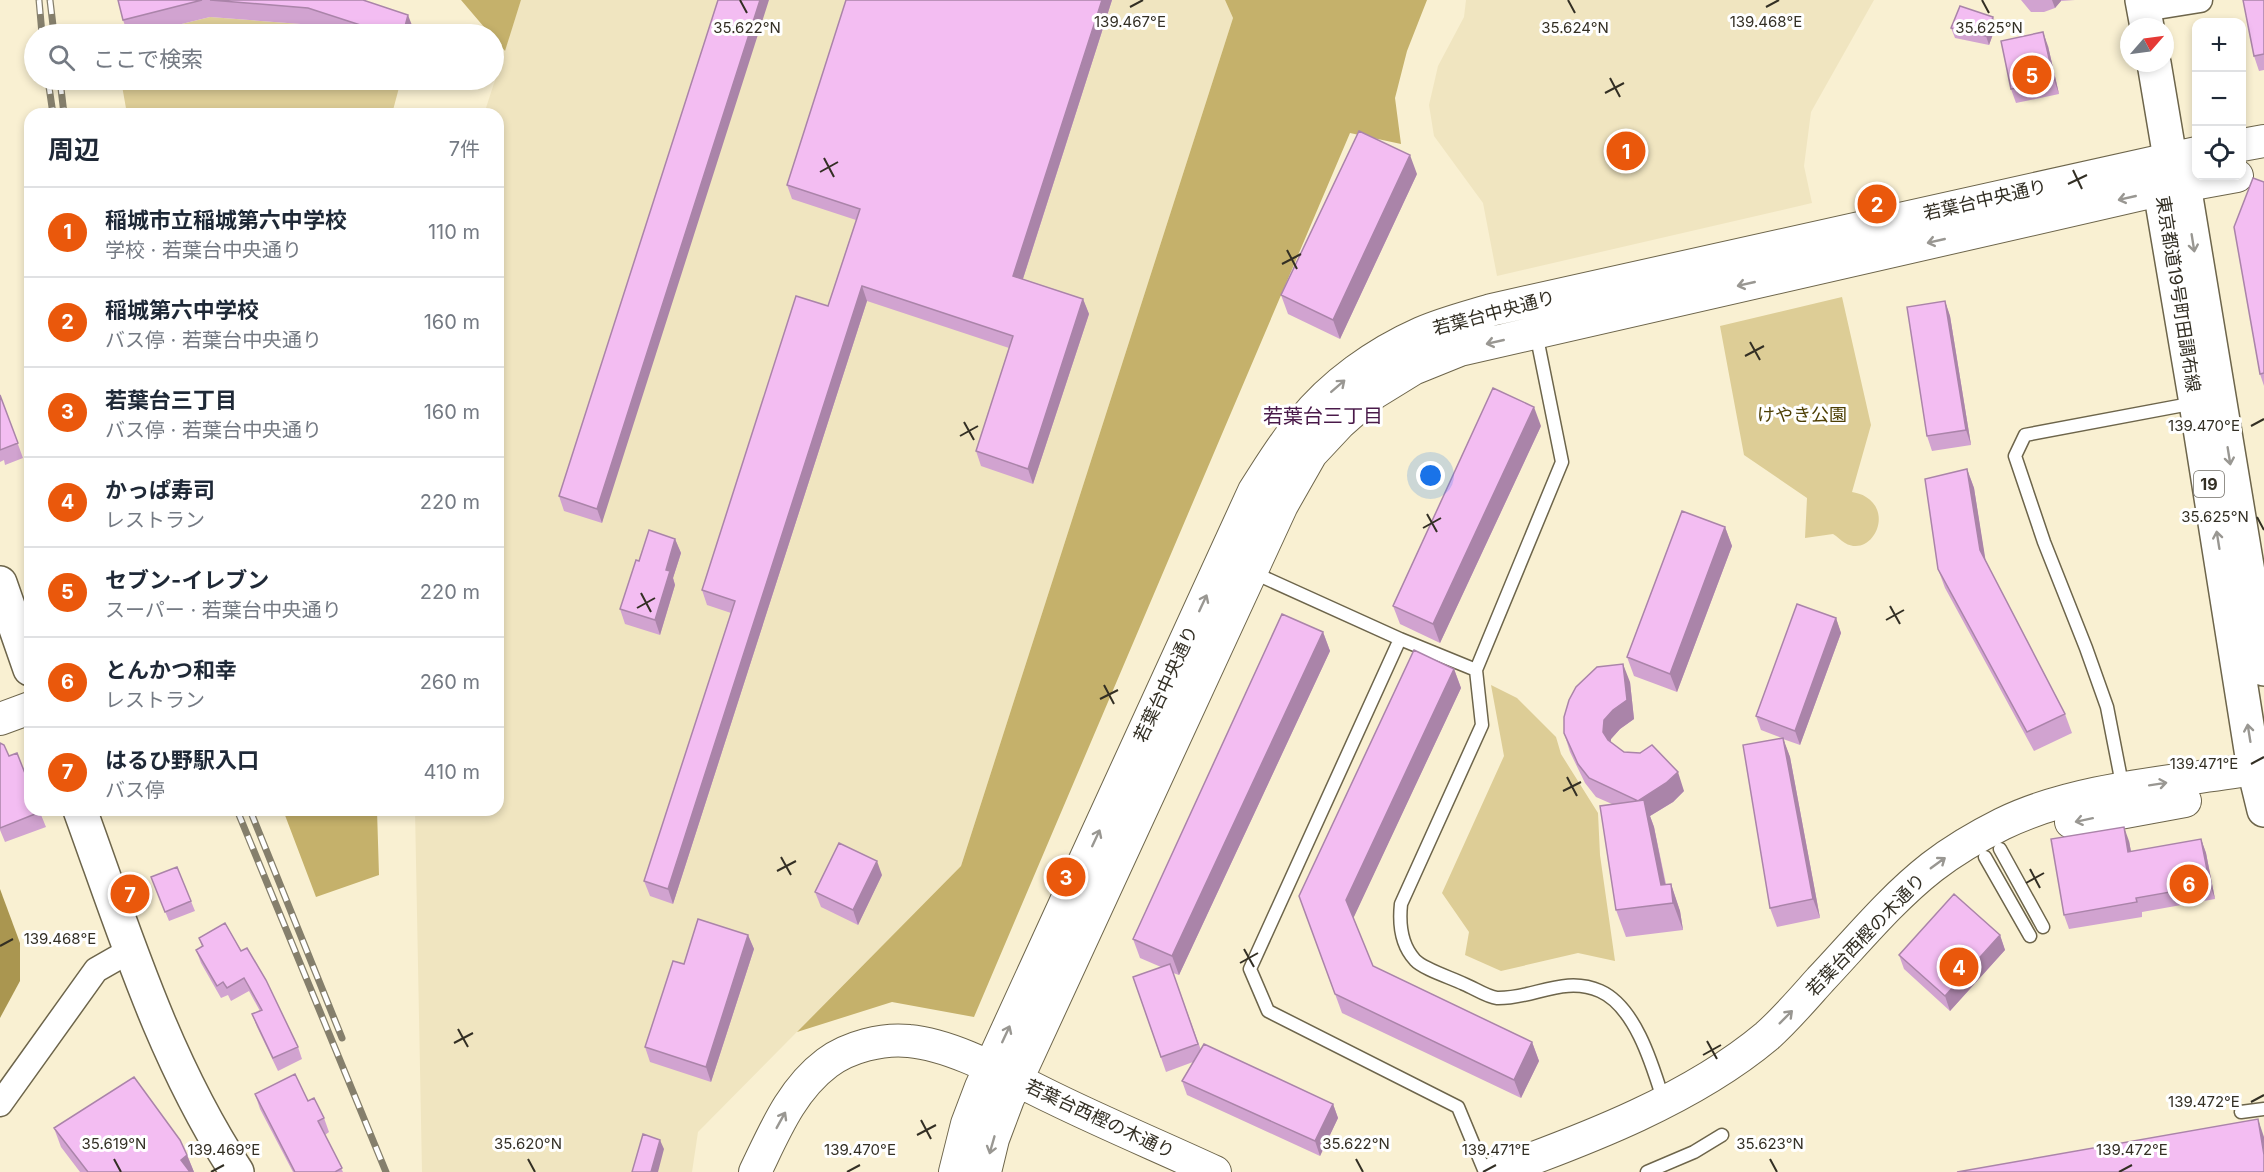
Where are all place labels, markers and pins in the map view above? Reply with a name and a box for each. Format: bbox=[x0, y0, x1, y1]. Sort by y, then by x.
pin: 5 bbox=[2012, 52, 2052, 98]
pin: 1 bbox=[1606, 128, 1646, 174]
pin: 2 bbox=[1858, 182, 1896, 226]
pin: 3 bbox=[1046, 854, 1086, 900]
pin: 6 bbox=[2170, 862, 2208, 906]
pin: 7 bbox=[110, 872, 150, 916]
pin: 4 bbox=[1940, 944, 1978, 990]

